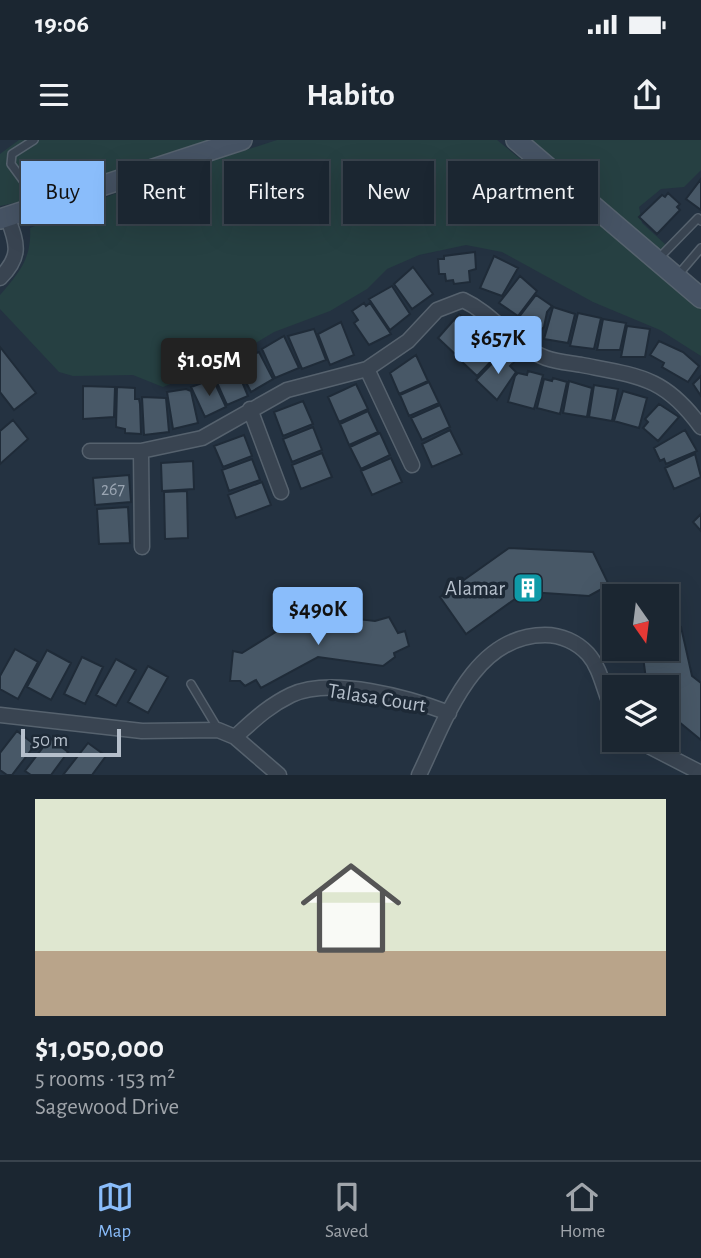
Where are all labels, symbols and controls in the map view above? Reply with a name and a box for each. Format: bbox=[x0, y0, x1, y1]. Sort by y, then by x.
text: 19:06 bbox=[35, 11, 89, 37]
icon: menu bbox=[35, 76, 73, 114]
icon: share bbox=[628, 76, 666, 114]
text: Habito bbox=[306, 79, 395, 111]
chip: Buy bbox=[21, 161, 104, 224]
chip: Rent bbox=[118, 161, 210, 224]
chip: Filters bbox=[224, 161, 329, 224]
chip: New bbox=[343, 161, 434, 224]
chip: Apartment bbox=[448, 161, 598, 224]
pin: $657K bbox=[449, 316, 547, 376]
text: $657K bbox=[471, 327, 525, 350]
pin: $1.05M bbox=[152, 338, 266, 398]
text: $1.05M bbox=[177, 349, 241, 372]
house number: 267 bbox=[101, 481, 125, 499]
building icon: Alamar bbox=[511, 571, 545, 605]
place label: Alamar bbox=[445, 578, 505, 599]
north arrow bbox=[602, 584, 679, 662]
map controls bbox=[602, 584, 679, 752]
pin: $490K bbox=[269, 588, 367, 647]
text: $490K bbox=[289, 598, 347, 621]
button: layers bbox=[602, 675, 679, 752]
street label: Talasa Court bbox=[326, 680, 428, 716]
scale bar bbox=[21, 726, 121, 758]
text: 50 m bbox=[32, 731, 68, 750]
icon: home bbox=[288, 845, 414, 971]
text: $1,050,000 bbox=[35, 1033, 164, 1063]
text: 5 rooms · 153 m² bbox=[35, 1068, 175, 1091]
text: Sagewood Drive bbox=[35, 1096, 179, 1119]
tab: Map bbox=[96, 1178, 134, 1243]
tab: Saved bbox=[325, 1178, 368, 1243]
tab: Home bbox=[560, 1178, 605, 1243]

